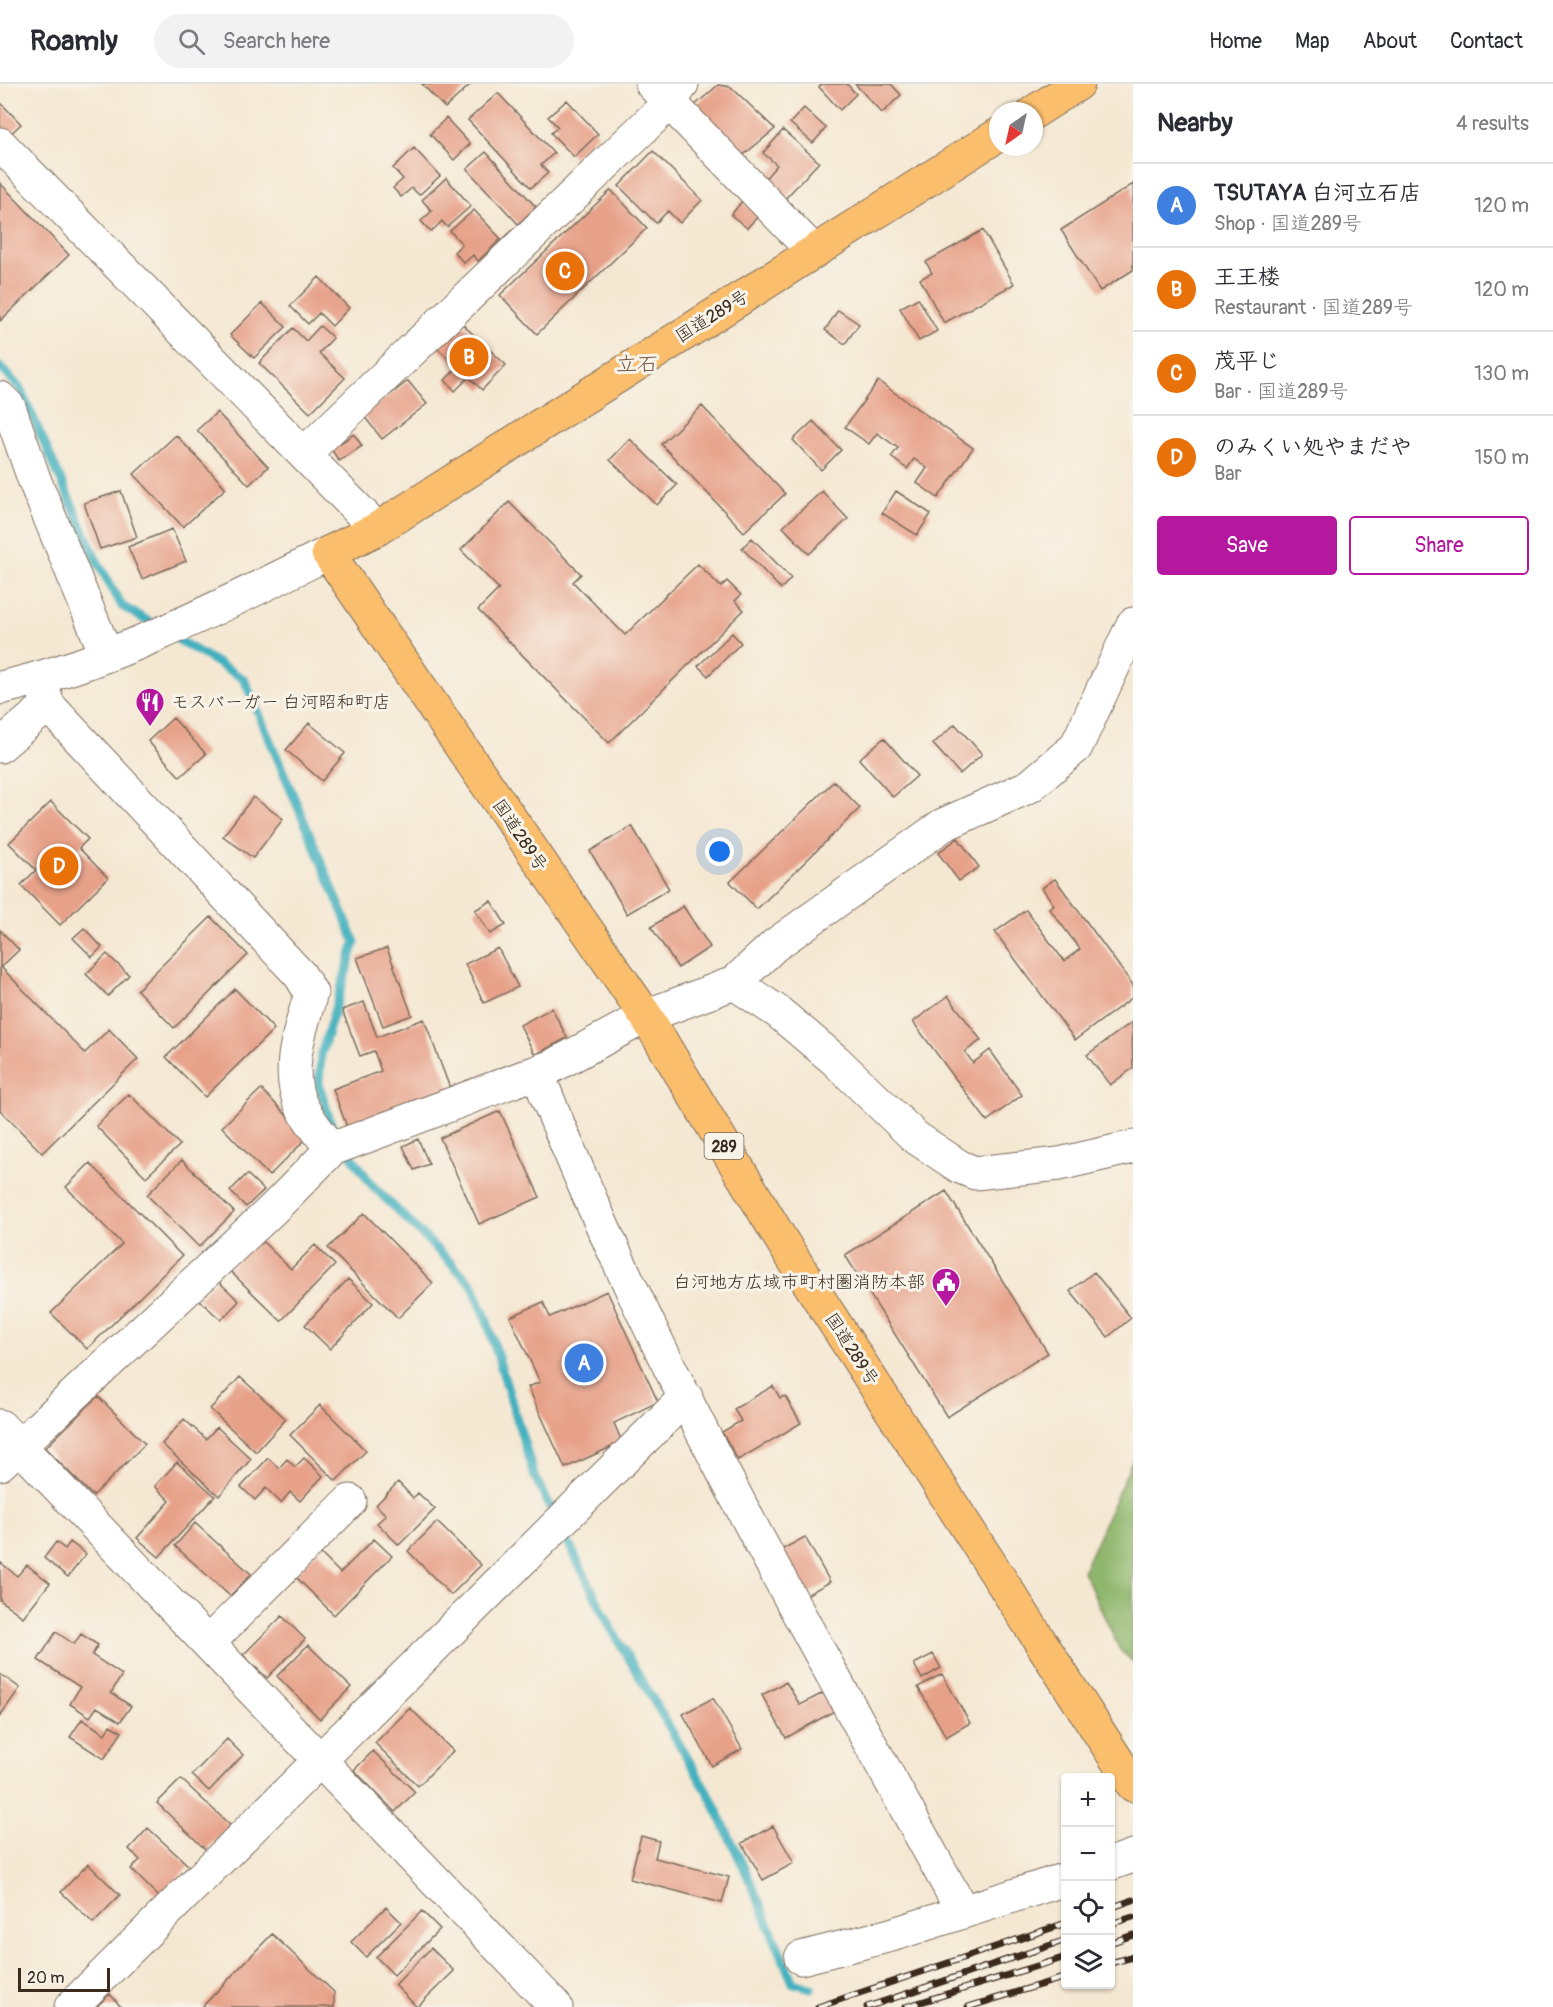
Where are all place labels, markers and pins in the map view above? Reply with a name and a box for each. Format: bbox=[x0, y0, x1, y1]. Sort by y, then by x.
pin: C bbox=[546, 248, 584, 294]
pin: B bbox=[450, 334, 488, 380]
restaurant icon: モスバーガー 白河昭和町店 bbox=[134, 686, 166, 728]
place label: モスバーガー 白河昭和町店 bbox=[171, 691, 391, 714]
pin: D bbox=[40, 844, 78, 888]
public building icon: 白河地方広域市町村圏消防本部 bbox=[930, 1266, 962, 1308]
place label: 白河地方広域市町村圏消防本部 bbox=[673, 1271, 925, 1294]
pin: A bbox=[564, 1340, 604, 1386]

